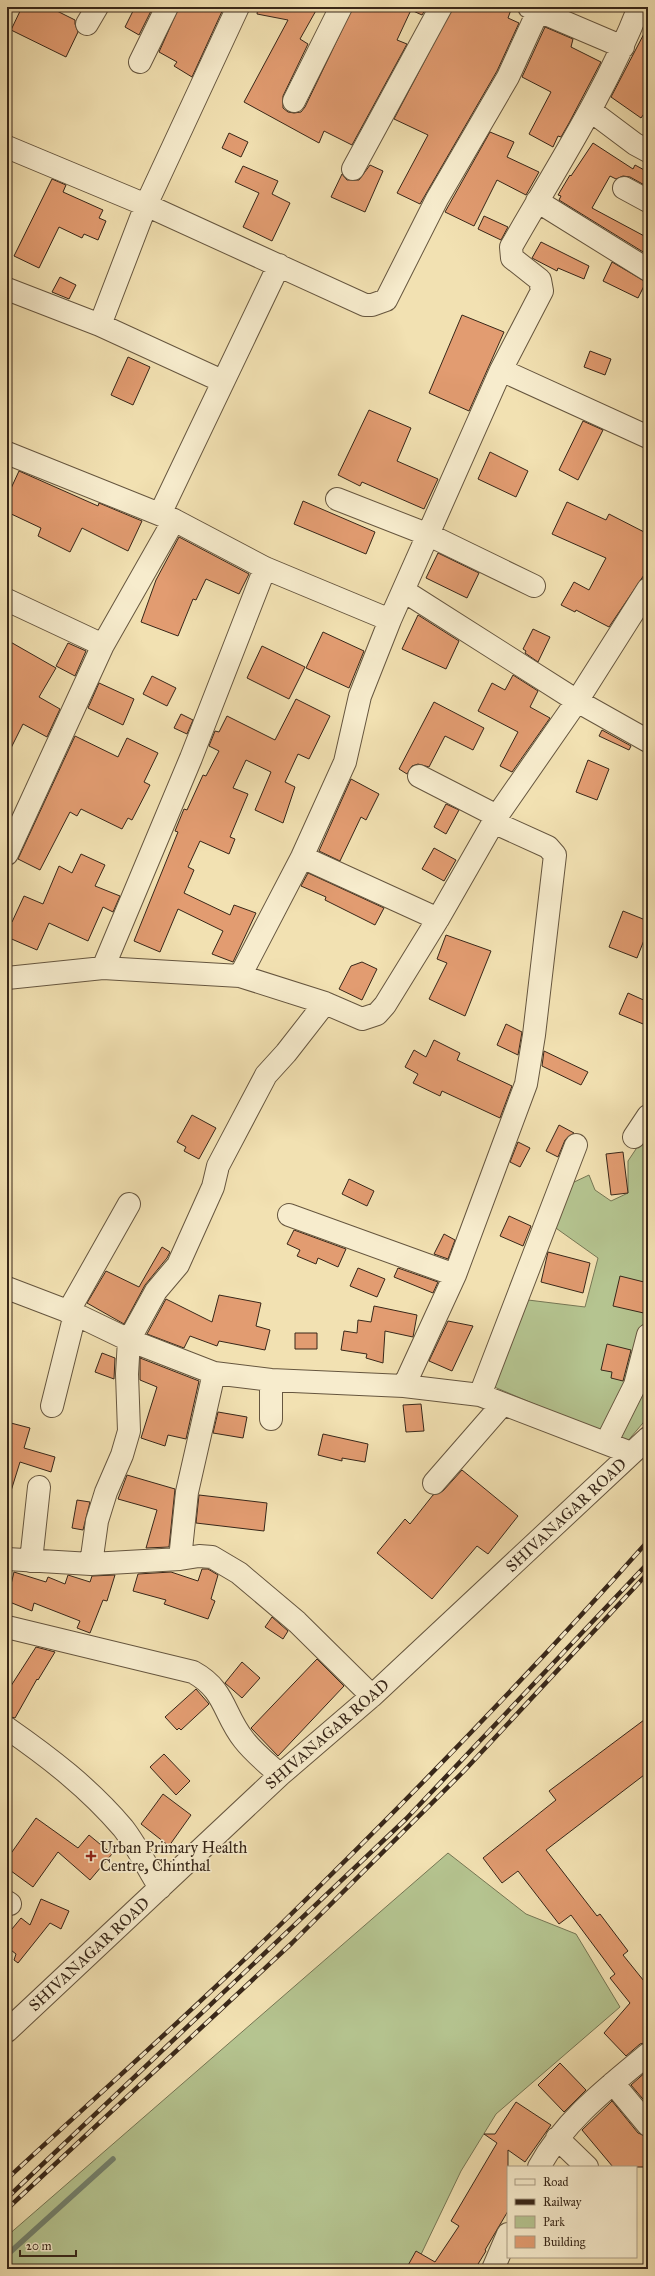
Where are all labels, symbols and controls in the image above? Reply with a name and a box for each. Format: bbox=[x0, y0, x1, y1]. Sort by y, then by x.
street label: SHIVANAGAR ROAD bbox=[502, 1454, 630, 1576]
street label: SHIVANAGAR ROAD bbox=[261, 1675, 393, 1793]
place label: Urban Primary Health Centre, Chinthal bbox=[100, 1838, 248, 1875]
marker: Urban Primary Health Centre, Chinthal bbox=[85, 1850, 97, 1862]
street label: SHIVANAGAR ROAD bbox=[25, 1893, 153, 2015]
legend bbox=[507, 2166, 637, 2258]
text: Road bbox=[543, 2175, 569, 2189]
text: Railway bbox=[543, 2195, 582, 2209]
text: Park bbox=[543, 2215, 565, 2229]
scale bar bbox=[20, 2232, 76, 2258]
text: Building bbox=[543, 2235, 586, 2250]
text: 20 m bbox=[26, 2239, 52, 2253]

